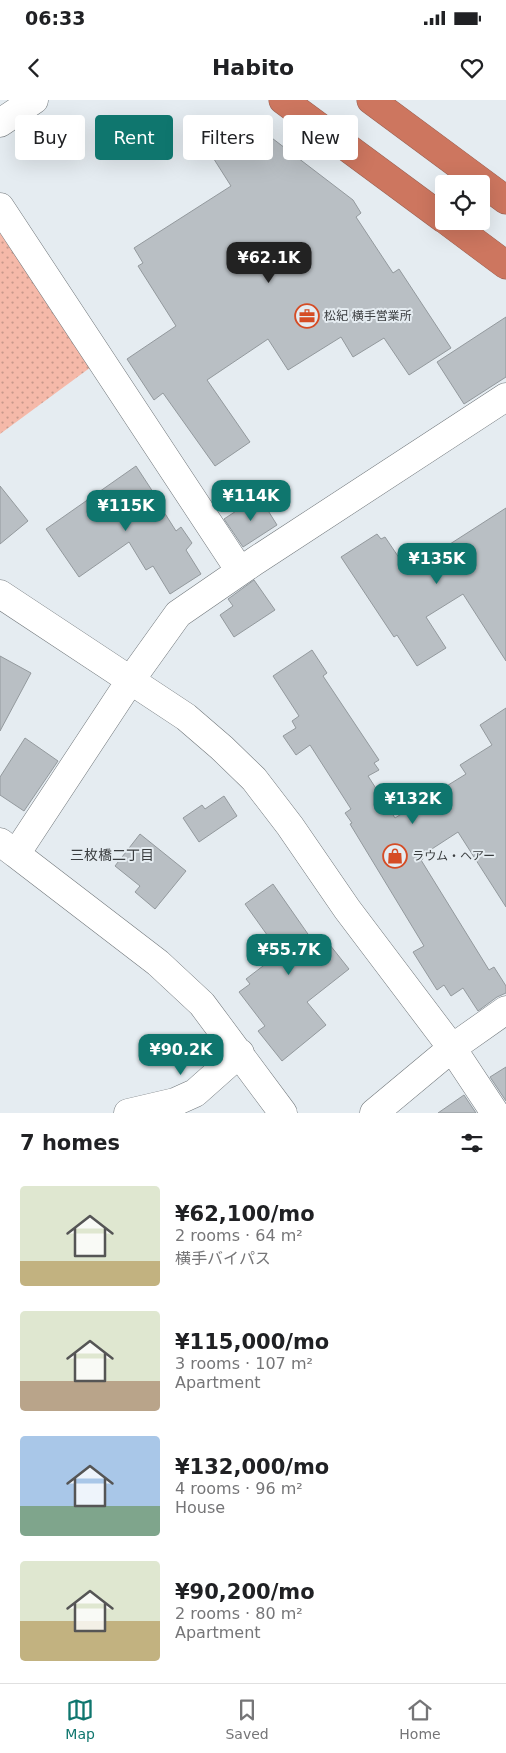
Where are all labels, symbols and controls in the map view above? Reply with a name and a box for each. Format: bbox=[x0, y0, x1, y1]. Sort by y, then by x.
text: 06:33 bbox=[25, 7, 85, 29]
icon: back bbox=[20, 54, 48, 82]
icon: heart bbox=[458, 54, 486, 82]
text: Habito bbox=[212, 55, 294, 80]
chip: Buy bbox=[15, 115, 85, 160]
chip: Rent bbox=[95, 115, 173, 160]
chip: Filters bbox=[183, 115, 273, 160]
chip: New bbox=[283, 115, 358, 160]
map controls bbox=[435, 175, 490, 230]
button: locate bbox=[435, 175, 490, 230]
pin: ¥62.1K bbox=[228, 242, 310, 284]
text: ¥62.1K bbox=[237, 248, 301, 267]
office icon: 松紀 横手営業所 bbox=[294, 303, 320, 329]
place label: 松紀 横手営業所 bbox=[324, 309, 412, 323]
pin: ¥114K bbox=[216, 480, 286, 522]
text: ¥114K bbox=[223, 486, 279, 505]
pin: ¥115K bbox=[91, 490, 161, 532]
text: ¥115K bbox=[98, 496, 154, 515]
pin: ¥135K bbox=[402, 542, 472, 585]
text: ¥135K bbox=[409, 549, 465, 568]
pin: ¥132K bbox=[378, 782, 448, 825]
text: ¥132K bbox=[385, 789, 441, 808]
shop icon: ラウム・ヘアー bbox=[382, 843, 408, 869]
district label: 三枚橋二丁目 bbox=[70, 847, 154, 863]
place label: ラウム・ヘアー bbox=[412, 849, 495, 863]
pin: ¥55.7K bbox=[248, 934, 330, 976]
text: ¥55.7K bbox=[257, 940, 321, 959]
pin: ¥90.2K bbox=[140, 1034, 222, 1076]
text: ¥90.2K bbox=[149, 1040, 213, 1059]
icon: filters bbox=[458, 1129, 486, 1157]
text: 7 homes bbox=[20, 1131, 120, 1155]
text: ¥62,100/mo bbox=[175, 1202, 315, 1226]
icon: home bbox=[60, 1206, 120, 1266]
text: 2 rooms · 64 m² bbox=[175, 1226, 303, 1245]
text: 横手バイパス bbox=[175, 1249, 271, 1268]
text: ¥115,000/mo bbox=[175, 1330, 329, 1354]
icon: home bbox=[60, 1331, 120, 1391]
text: 3 rooms · 107 m² bbox=[175, 1354, 313, 1373]
text: Apartment bbox=[175, 1373, 261, 1392]
text: ¥132,000/mo bbox=[175, 1455, 329, 1479]
icon: home bbox=[60, 1456, 120, 1516]
text: 4 rooms · 96 m² bbox=[175, 1479, 303, 1498]
text: House bbox=[175, 1498, 225, 1517]
text: ¥90,200/mo bbox=[175, 1580, 315, 1604]
icon: home bbox=[60, 1581, 120, 1641]
text: 2 rooms · 80 m² bbox=[175, 1604, 303, 1623]
text: Apartment bbox=[175, 1623, 261, 1642]
tab: Map bbox=[65, 1696, 95, 1742]
tab: Saved bbox=[225, 1696, 269, 1742]
tab: Home bbox=[399, 1696, 441, 1742]

